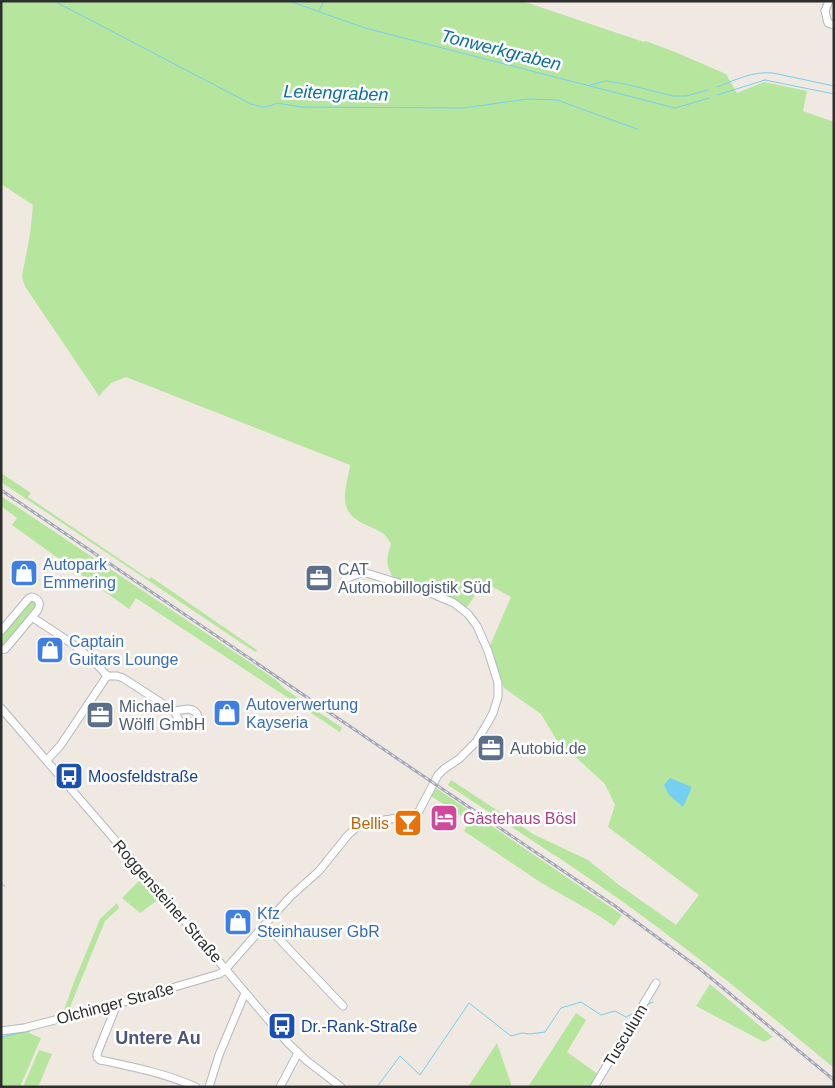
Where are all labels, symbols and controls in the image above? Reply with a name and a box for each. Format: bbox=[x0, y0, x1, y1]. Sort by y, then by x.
water label: Tonwerkgraben bbox=[439, 25, 563, 75]
water label: Leitengraben bbox=[283, 81, 389, 105]
place label: Autopark Emmering bbox=[43, 556, 116, 591]
shop icon: Autopark Emmering bbox=[9, 558, 39, 588]
place label: CAT Automobillogistik Süd bbox=[338, 561, 491, 596]
office icon: CAT Automobillogistik Süd bbox=[304, 563, 334, 593]
place label: Captain Guitars Lounge bbox=[69, 633, 179, 668]
shop icon: Captain Guitars Lounge bbox=[35, 635, 65, 665]
place label: Autoverwertung Kayseria bbox=[246, 696, 358, 731]
place label: Michael Wölfl GmbH bbox=[119, 698, 205, 733]
shop icon: Autoverwertung Kayseria bbox=[212, 698, 242, 728]
office icon: Michael Wölfl GmbH bbox=[85, 700, 115, 730]
office icon: Autobid.de bbox=[476, 733, 506, 763]
place label: Autobid.de bbox=[510, 740, 587, 757]
bus stop icon: Moosfeldstraße bbox=[54, 761, 84, 791]
place label: Moosfeldstraße bbox=[88, 768, 198, 785]
hotel icon: Gästehaus Bösl bbox=[429, 803, 459, 833]
bar icon: Bellis bbox=[393, 808, 423, 838]
place label: Gästehaus Bösl bbox=[463, 810, 576, 827]
place label: Bellis bbox=[351, 815, 389, 832]
street label: Roggensteiner Straße bbox=[110, 837, 225, 966]
place label: Kfz Steinhauser GbR bbox=[257, 905, 380, 940]
shop icon: Kfz Steinhauser GbR bbox=[223, 907, 253, 937]
street label: Olchinger Straße bbox=[55, 980, 176, 1027]
street label: Tusculum bbox=[600, 1001, 650, 1069]
bus stop icon: Dr.-Rank-Straße bbox=[267, 1011, 297, 1041]
place label: Dr.-Rank-Straße bbox=[301, 1018, 418, 1035]
district label: Untere Au bbox=[115, 1028, 201, 1048]

